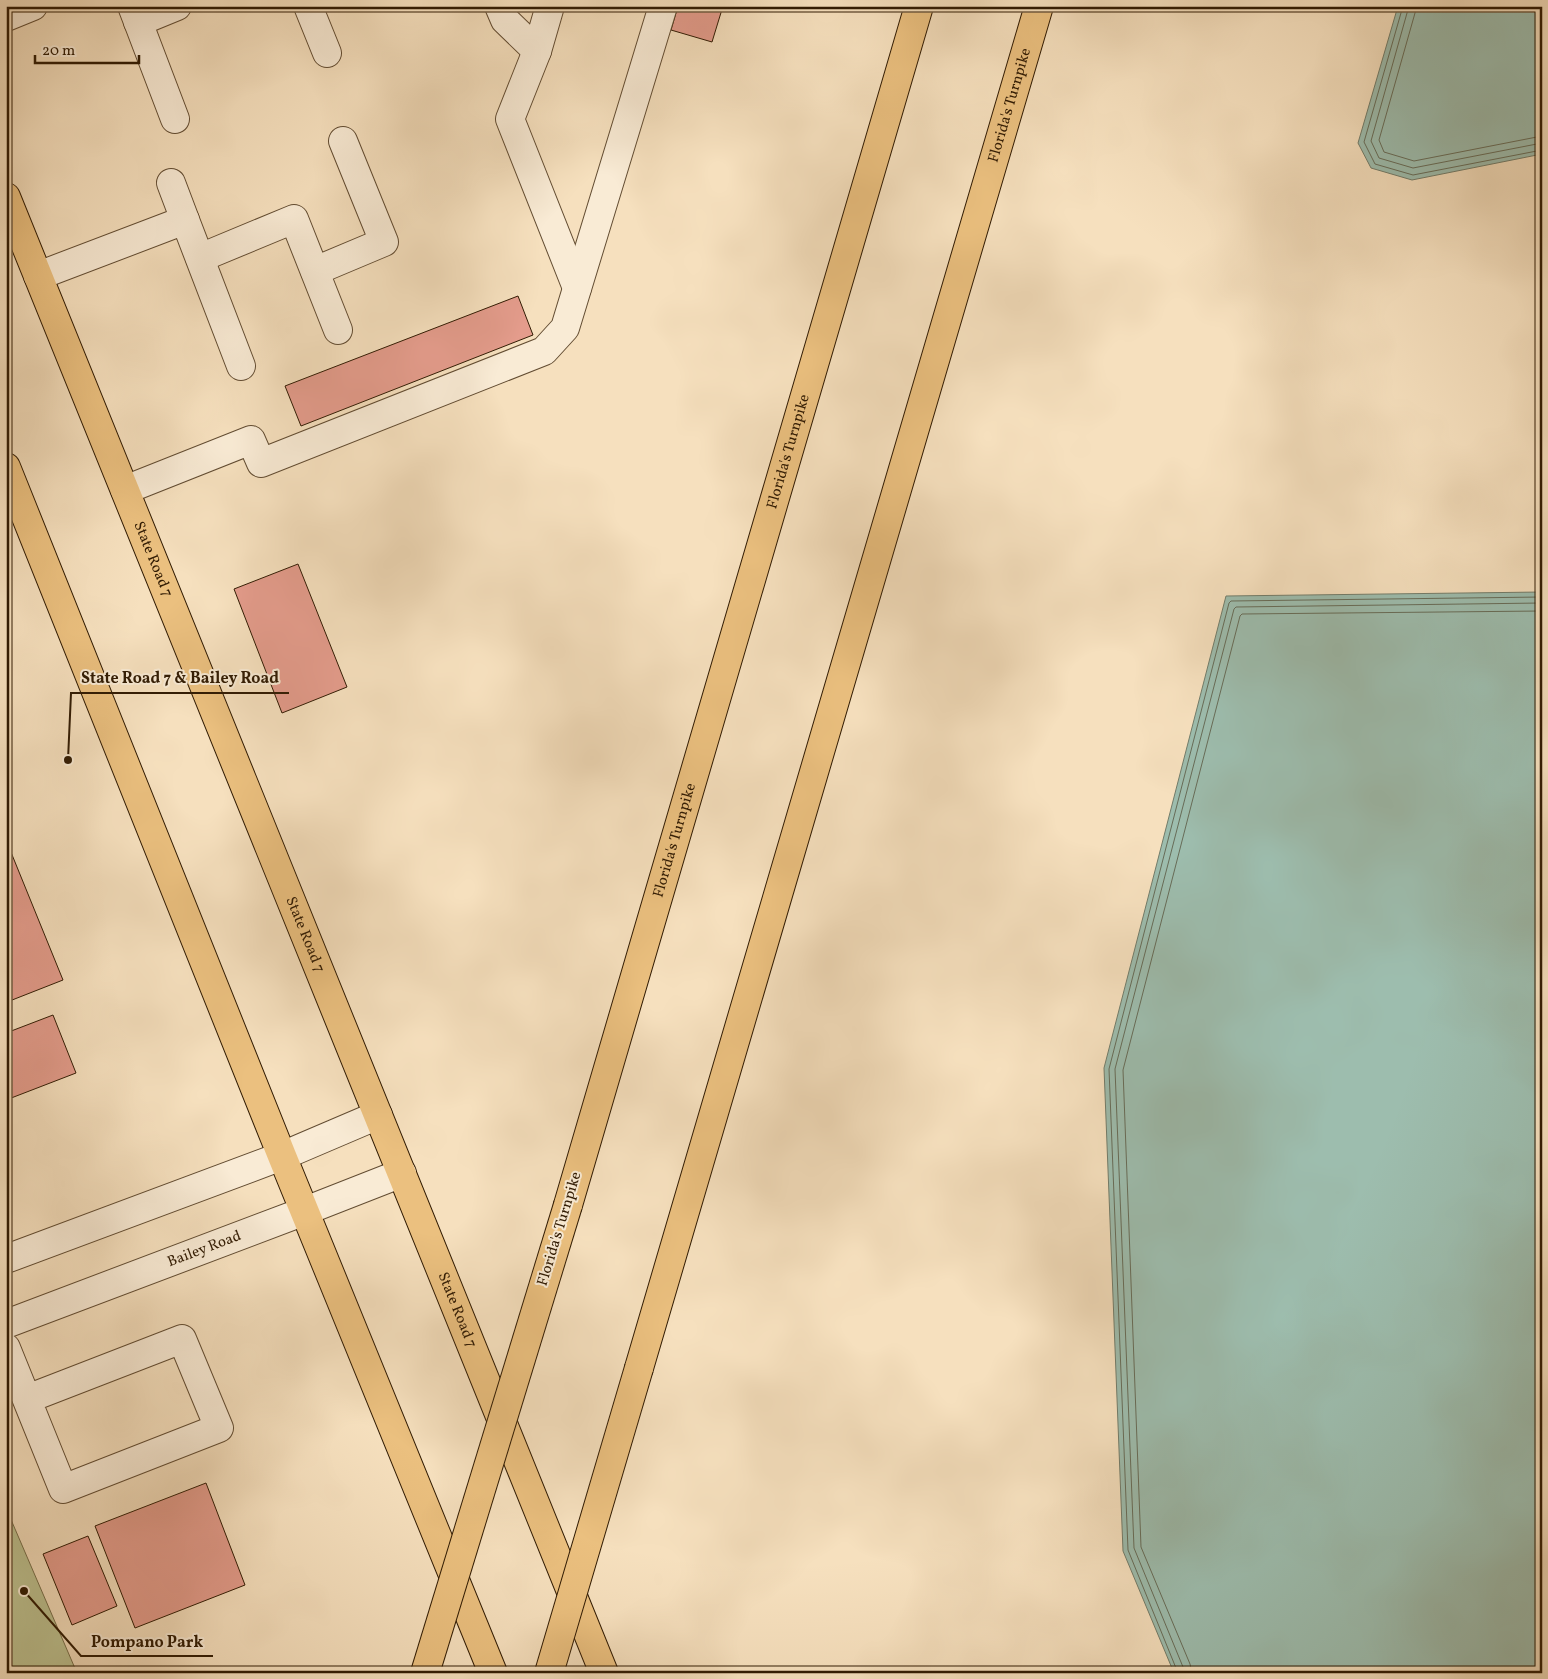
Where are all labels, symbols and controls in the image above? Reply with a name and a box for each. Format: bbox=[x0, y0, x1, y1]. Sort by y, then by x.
scale bar bbox=[35, 32, 139, 64]
text: 20 m bbox=[42, 41, 75, 62]
street label: Florida's Turnpike bbox=[983, 45, 1037, 165]
street label: Florida's Turnpike bbox=[762, 392, 815, 511]
street label: State Road 7 bbox=[128, 518, 178, 601]
callout: State Road 7 & Bailey Road bbox=[71, 662, 289, 693]
text: State Road 7 & Bailey Road bbox=[81, 668, 279, 690]
street label: Florida's Turnpike bbox=[648, 780, 701, 900]
street label: State Road 7 bbox=[280, 894, 330, 976]
street label: Florida's Turnpike bbox=[533, 1169, 587, 1289]
street label: Bailey Road bbox=[164, 1226, 244, 1273]
street label: State Road 7 bbox=[432, 1269, 482, 1351]
callout: Pompano Park bbox=[81, 1625, 213, 1656]
text: Pompano Park bbox=[91, 1632, 203, 1654]

